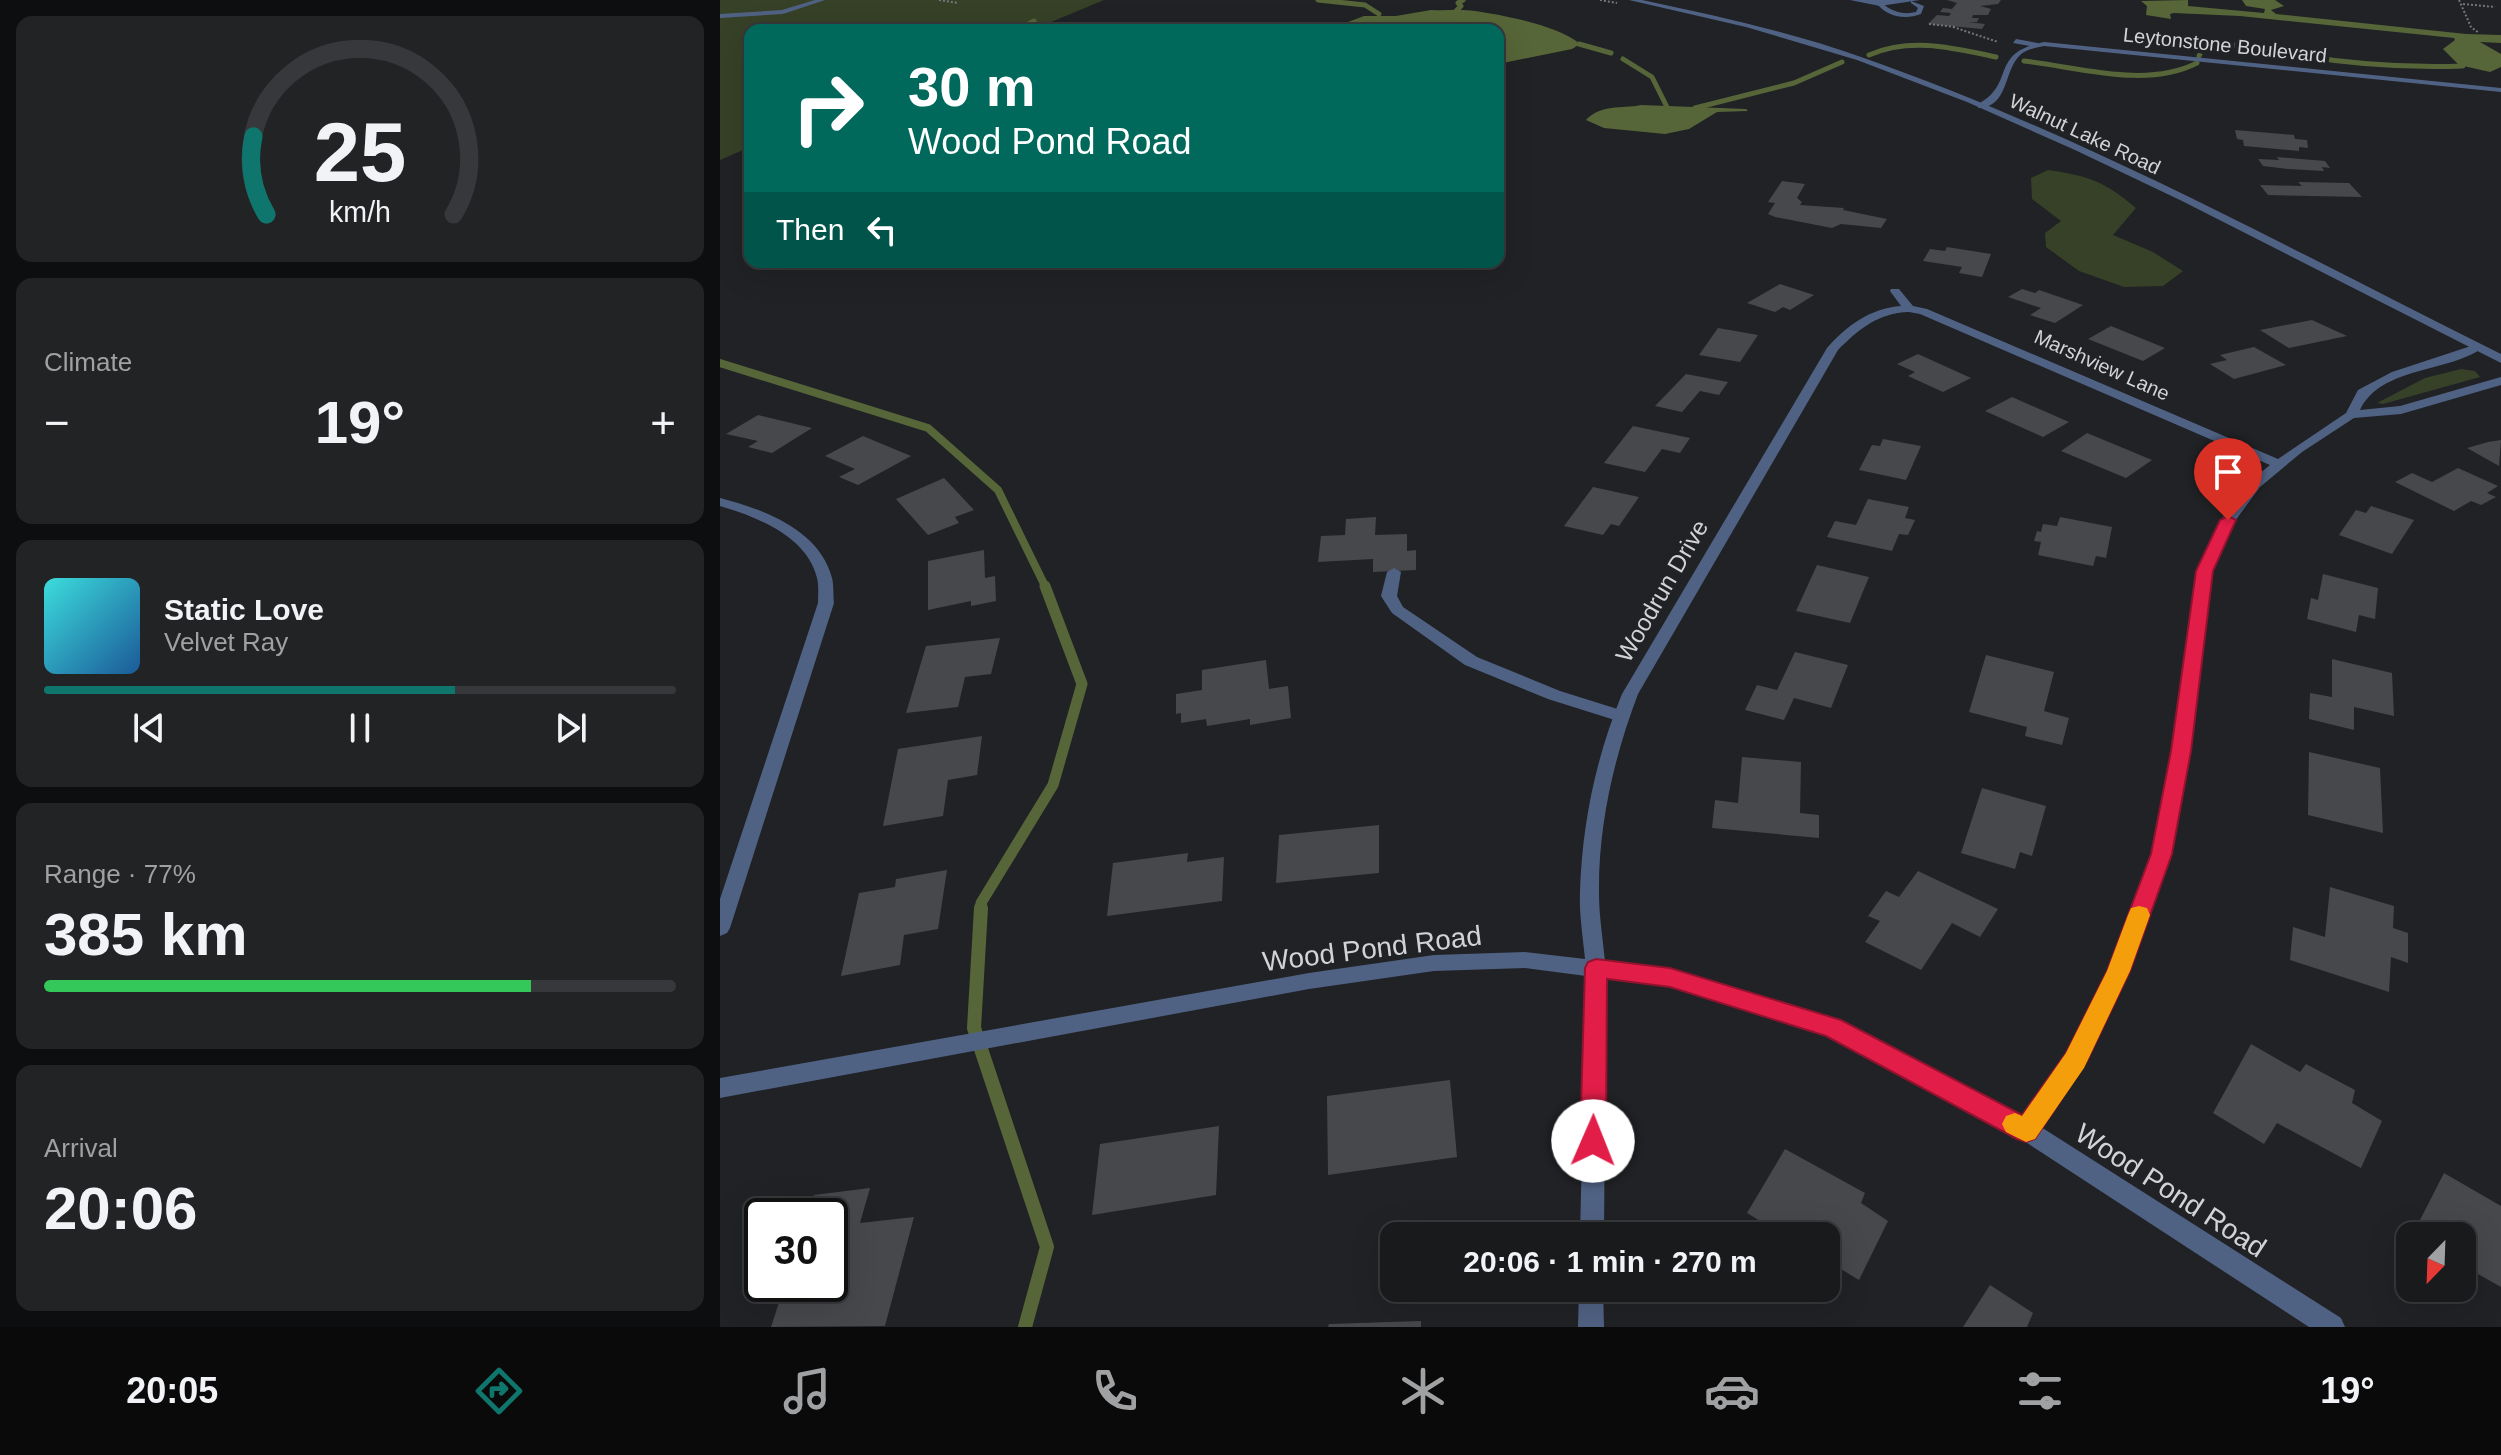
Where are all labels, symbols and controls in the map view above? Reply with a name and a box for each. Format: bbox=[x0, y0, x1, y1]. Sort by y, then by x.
street label: Leytonstone Boulevard bbox=[2122, 23, 2328, 67]
text: 30 m bbox=[908, 55, 1036, 118]
icon: right bbox=[776, 56, 880, 160]
street label: Walnut Lake Road bbox=[2006, 89, 2164, 179]
text: 25 bbox=[314, 106, 406, 199]
text: Wood Pond Road bbox=[908, 121, 1192, 162]
text: km/h bbox=[329, 196, 391, 228]
icon: left bbox=[860, 208, 904, 252]
text: Then bbox=[776, 213, 844, 246]
street label: Marshview Lane bbox=[2031, 325, 2173, 405]
text: Climate bbox=[44, 347, 132, 377]
text: 19° bbox=[315, 389, 405, 456]
text: − bbox=[44, 398, 70, 447]
text: + bbox=[650, 398, 676, 447]
pin bbox=[2194, 438, 2262, 520]
icon: arrive bbox=[2206, 450, 2250, 494]
street label: Woodrun Drive bbox=[1610, 515, 1713, 667]
text: Static Love bbox=[164, 593, 324, 626]
text: Velvet Ray bbox=[164, 627, 288, 657]
icon: previous bbox=[127, 706, 171, 750]
icon: pause bbox=[338, 706, 382, 750]
icon: next bbox=[549, 706, 593, 750]
text: Range · 77% bbox=[44, 859, 196, 889]
text: 385 km bbox=[44, 901, 248, 968]
street label: Wood Pond Road bbox=[1261, 920, 1483, 977]
position arrow bbox=[1551, 1099, 1635, 1183]
street label: Wood Pond Road bbox=[2070, 1117, 2272, 1263]
text: Arrival bbox=[44, 1133, 118, 1163]
text: 20:06 bbox=[44, 1175, 197, 1242]
speed limit sign: 30 bbox=[744, 1198, 848, 1302]
north arrow bbox=[2396, 1222, 2476, 1302]
map controls bbox=[2396, 1222, 2476, 1302]
text: 20:06 · 1 min · 270 m bbox=[1463, 1245, 1757, 1278]
icon: directions bbox=[471, 1363, 527, 1419]
icon: music bbox=[779, 1363, 835, 1419]
icon: phone bbox=[1087, 1363, 1143, 1419]
icon: climate bbox=[1395, 1363, 1451, 1419]
icon: car bbox=[1704, 1363, 1760, 1419]
icon: filters bbox=[2012, 1363, 2068, 1419]
text: 20:05 bbox=[126, 1370, 218, 1411]
text: 19° bbox=[2320, 1370, 2375, 1411]

